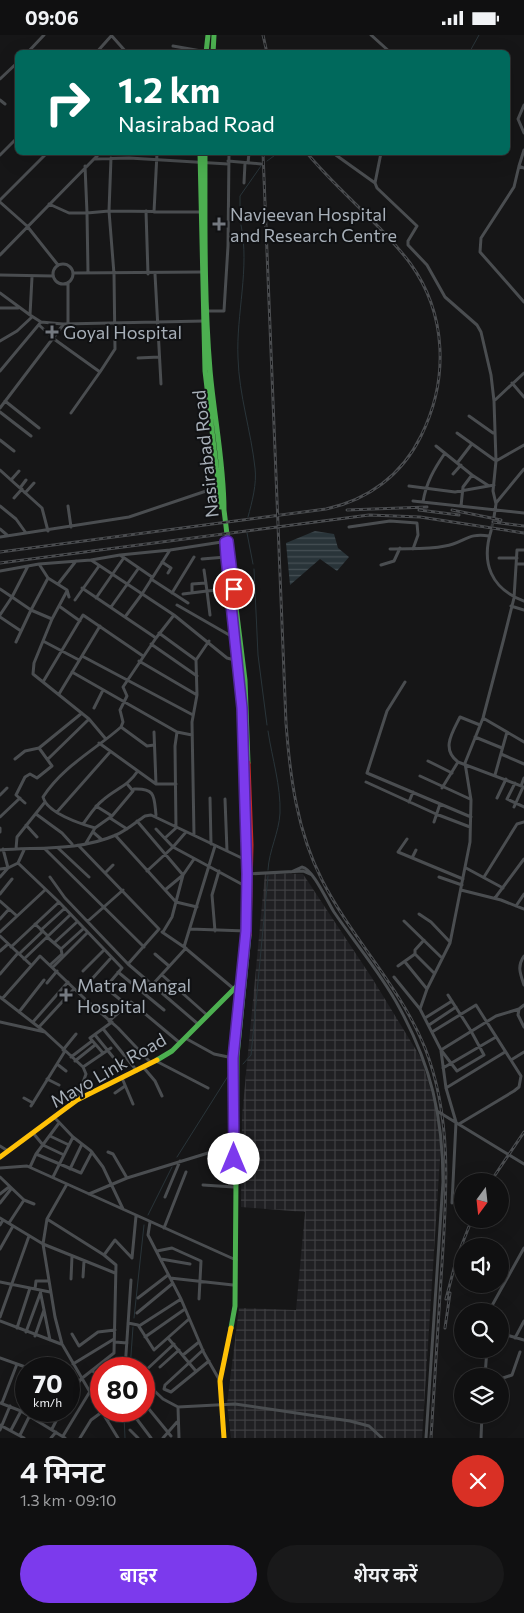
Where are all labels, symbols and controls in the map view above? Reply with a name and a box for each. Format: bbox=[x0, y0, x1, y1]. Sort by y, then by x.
text: 09:06 bbox=[25, 6, 79, 29]
text: 1.2 km bbox=[118, 67, 220, 110]
icon: right bbox=[35, 70, 100, 135]
text: Nasirabad Road bbox=[118, 110, 275, 137]
place label: Navjeevan Hospital and Research Centre bbox=[230, 203, 397, 246]
marker: Navjeevan Hospital and Research Centre bbox=[212, 217, 226, 231]
place label: Goyal Hospital bbox=[63, 321, 182, 343]
marker: Goyal Hospital bbox=[45, 325, 59, 339]
street label: Nasirabad Road bbox=[187, 389, 223, 519]
pin bbox=[213, 568, 255, 610]
icon: arrive bbox=[220, 575, 248, 603]
place label: Matra Mangal Hospital bbox=[77, 974, 191, 1017]
marker: Matra Mangal Hospital bbox=[59, 988, 73, 1002]
street label: Mayo Link Road bbox=[46, 1028, 170, 1112]
position arrow bbox=[207, 1132, 259, 1184]
north arrow bbox=[454, 1173, 509, 1227]
map controls bbox=[454, 1173, 509, 1423]
button: sound bbox=[454, 1238, 509, 1293]
button: search bbox=[454, 1303, 509, 1358]
speed limit sign: 80 bbox=[90, 1357, 155, 1422]
text: 70 bbox=[32, 1368, 63, 1398]
button: layers bbox=[454, 1368, 509, 1423]
text: km/h bbox=[33, 1395, 62, 1409]
text: 4 मिनट bbox=[20, 1452, 105, 1489]
button: close bbox=[452, 1455, 504, 1507]
text: 1.3 km · 09:10 bbox=[20, 1490, 117, 1509]
button: बाहर bbox=[20, 1545, 257, 1603]
button: शेयर करें bbox=[267, 1545, 504, 1603]

